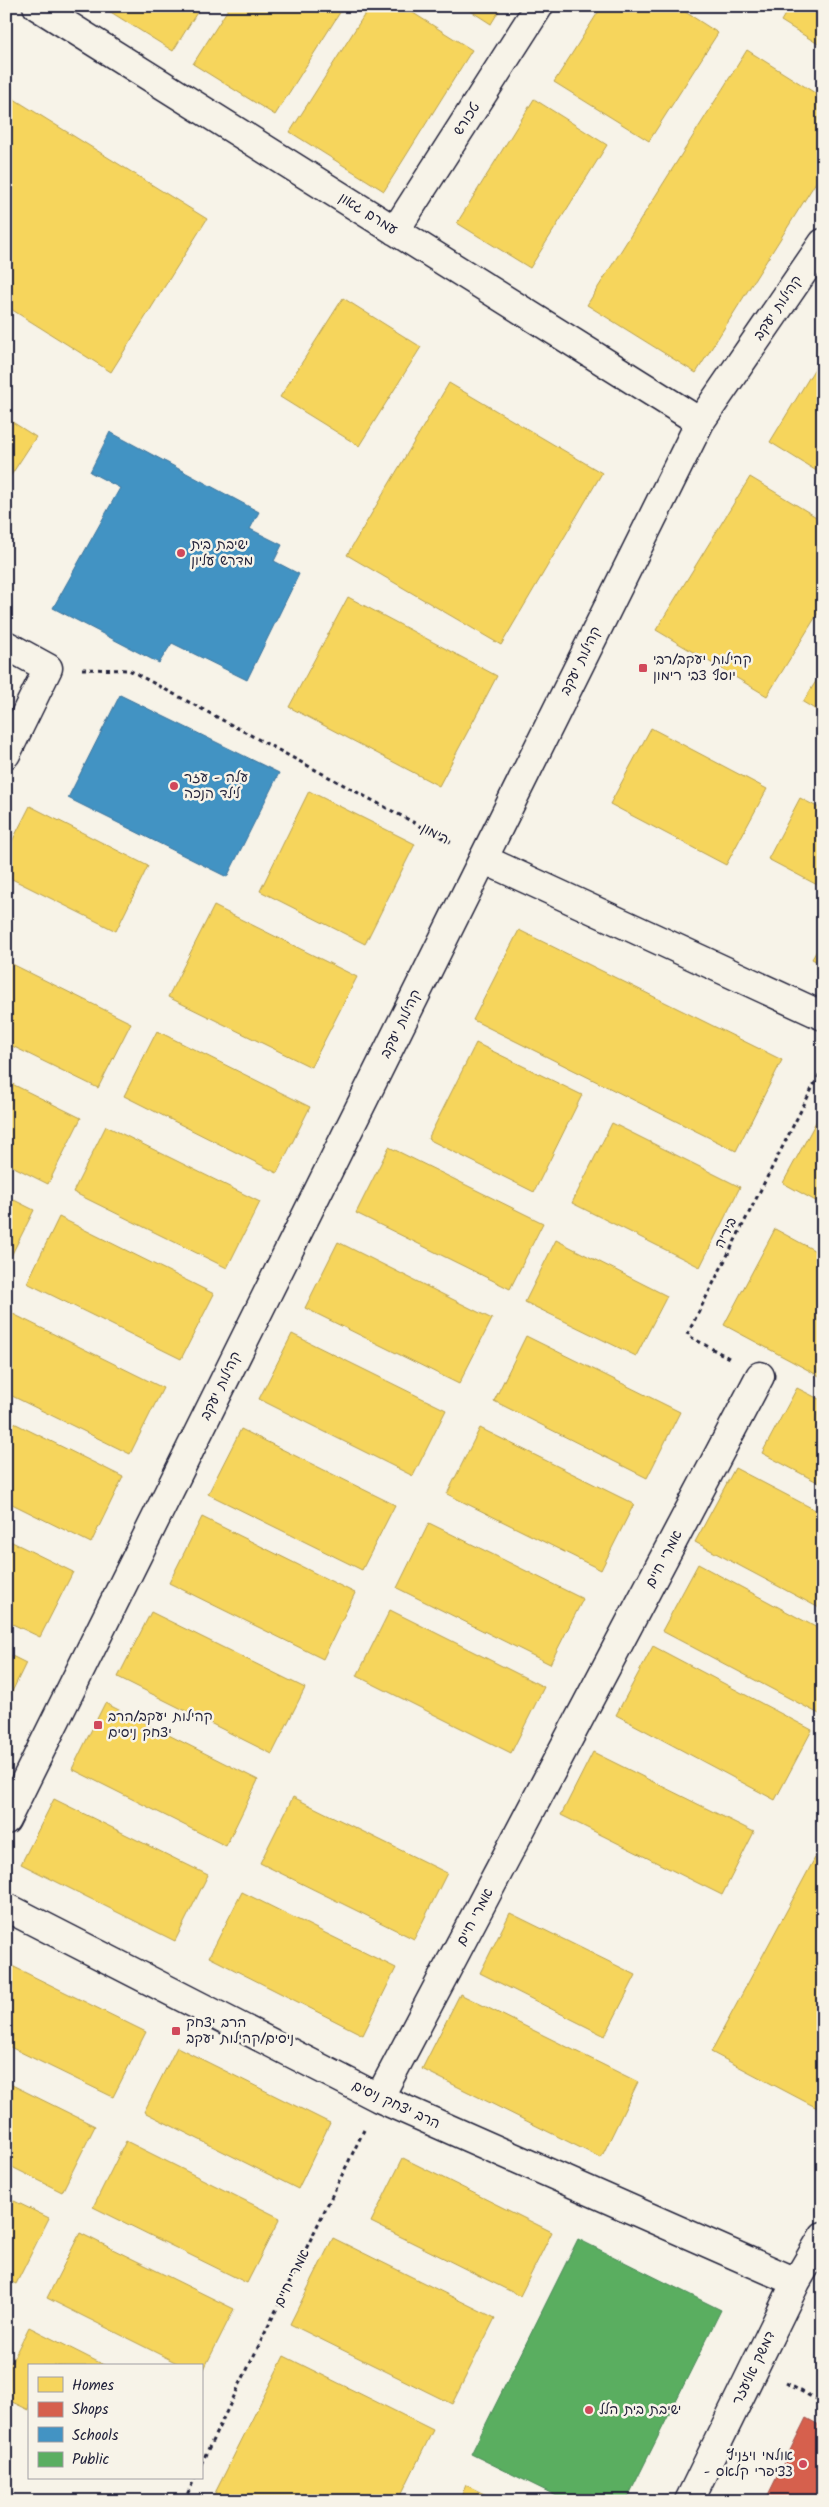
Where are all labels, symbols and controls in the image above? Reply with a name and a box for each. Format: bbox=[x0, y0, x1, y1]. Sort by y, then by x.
street label: טכורש bbox=[448, 98, 486, 140]
street label: עמרם גאון bbox=[334, 187, 402, 241]
street label: קהילות יעקב bbox=[748, 271, 808, 345]
place label: ישיבת בית מדרש עליון bbox=[190, 534, 253, 572]
marker: ישיבת בית מדרש עליון bbox=[175, 547, 187, 559]
street label: קהילות יעקב bbox=[555, 623, 607, 699]
place label: קהילות יעקב/רבי יוסף צבי רימון bbox=[653, 649, 752, 687]
marker: קהילות יעקב/רבי יוסף צבי רימון bbox=[637, 662, 649, 674]
place label: עלה - עזר לילד הנכה bbox=[184, 767, 248, 805]
marker: עלה - עזר לילד הנכה bbox=[168, 780, 180, 792]
street label: רימון bbox=[417, 817, 453, 851]
street label: קהילות יעקב bbox=[375, 986, 427, 1062]
street label: ביריה bbox=[709, 1214, 743, 1252]
street label: קהילות יעקב bbox=[195, 1348, 247, 1424]
street label: אמרי חיים bbox=[640, 1526, 688, 1592]
place label: קהילות יעקב/הרב יצחק ניסים bbox=[108, 1706, 213, 1744]
marker: קהילות יעקב/הרב יצחק ניסים bbox=[92, 1719, 104, 1731]
street label: אמרי חיים bbox=[451, 1884, 499, 1950]
place label: הרב יצחק ניסים/קהילות יעקב bbox=[186, 2012, 294, 2050]
marker: הרב יצחק ניסים/קהילות יעקב bbox=[170, 2025, 182, 2037]
street label: הרב יצחק ניסים bbox=[348, 2075, 444, 2135]
street label: אמרי חיים bbox=[268, 2245, 316, 2311]
street label: דמשק אליעזר bbox=[727, 2327, 781, 2409]
legend bbox=[28, 2364, 202, 2480]
text: Homes bbox=[72, 2374, 115, 2398]
text: Shops bbox=[72, 2398, 109, 2422]
place label: ישיבת בית הלל bbox=[599, 2399, 681, 2421]
marker: ישיבת בית הלל bbox=[583, 2404, 595, 2416]
text: Schools bbox=[72, 2424, 119, 2448]
place label: אולמי ויזניץ - צציפרי קלאס bbox=[704, 2445, 793, 2483]
text: Public bbox=[72, 2448, 109, 2472]
marker: אולמי ויזניץ - צציפרי קלאס bbox=[797, 2458, 809, 2470]

